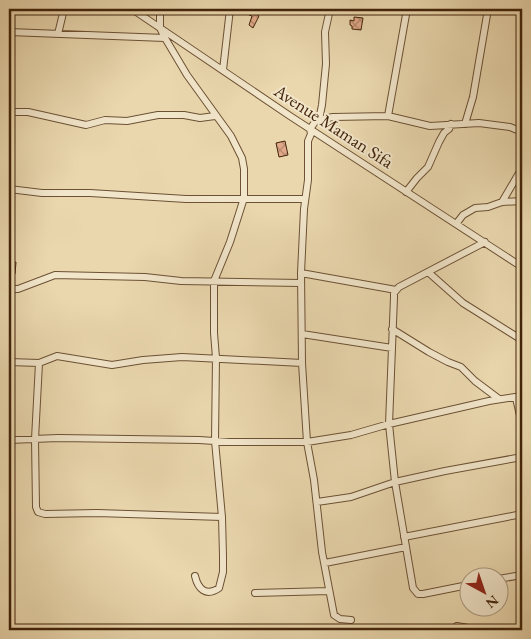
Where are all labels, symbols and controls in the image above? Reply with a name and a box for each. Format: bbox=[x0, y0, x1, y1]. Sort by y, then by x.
street label: Avenue Maman Sifa bbox=[269, 78, 399, 174]
north arrow bbox=[458, 566, 508, 616]
text: N bbox=[482, 591, 502, 613]

